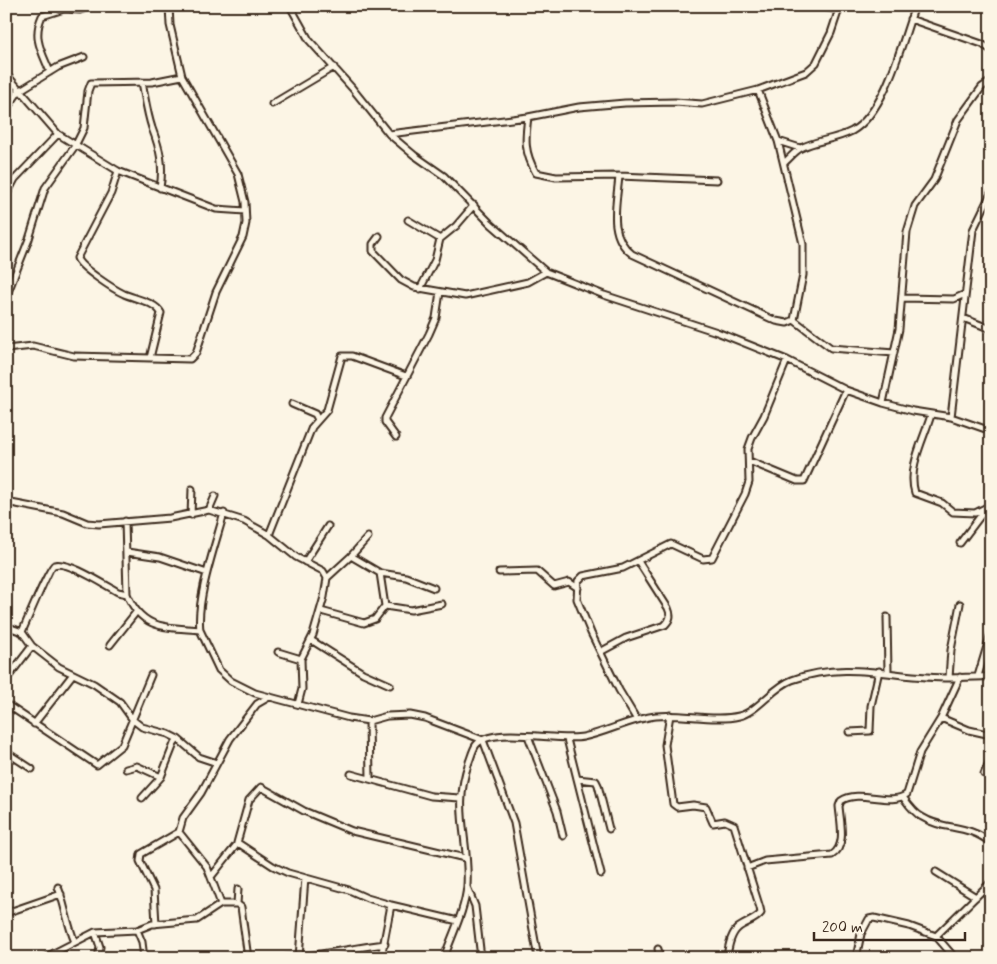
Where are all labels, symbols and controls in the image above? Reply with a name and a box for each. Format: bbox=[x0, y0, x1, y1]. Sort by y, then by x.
scale bar bbox=[814, 909, 966, 941]
text: 200 m bbox=[822, 918, 863, 938]

